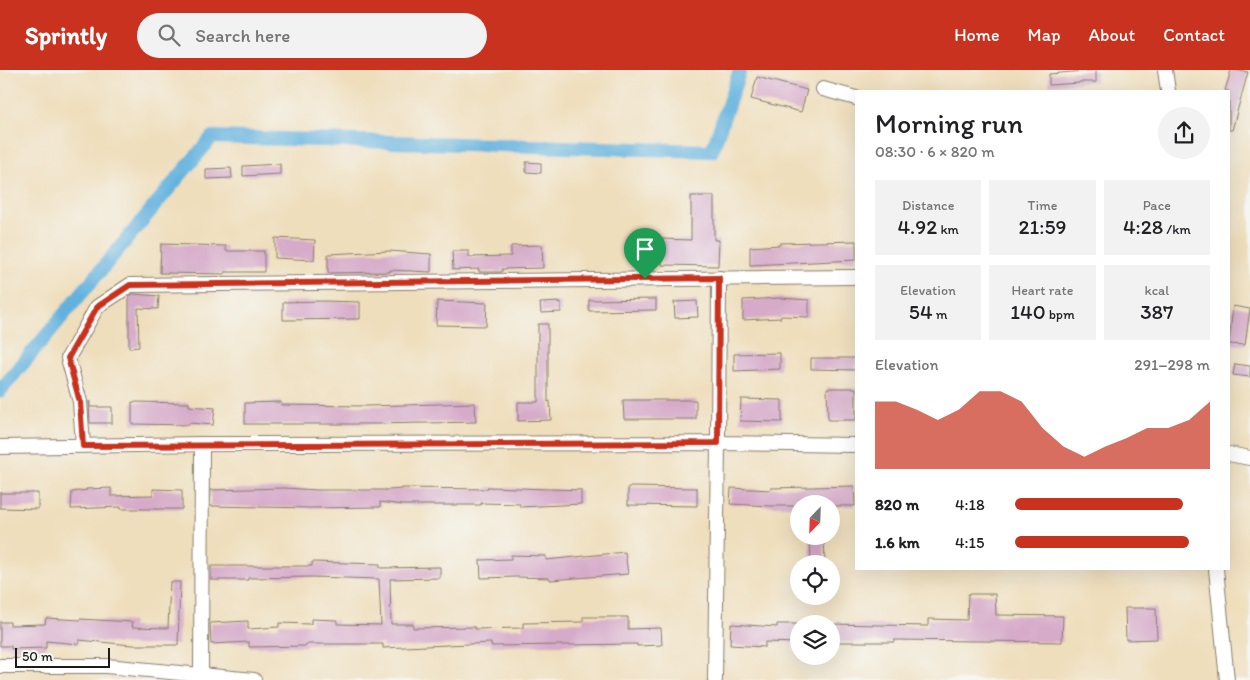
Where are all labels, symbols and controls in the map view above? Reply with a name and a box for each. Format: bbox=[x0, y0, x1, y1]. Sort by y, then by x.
search box bbox=[137, 13, 487, 58]
text: Sprintly bbox=[25, 21, 107, 50]
icon: search bbox=[155, 21, 183, 49]
text: Search here bbox=[195, 24, 290, 47]
text: Home bbox=[954, 24, 1000, 46]
text: Map bbox=[1028, 24, 1061, 46]
text: About bbox=[1089, 24, 1135, 46]
text: Contact bbox=[1163, 24, 1225, 46]
text: Morning run bbox=[875, 106, 1023, 140]
button: share bbox=[1158, 107, 1210, 159]
text: 08:30 · 6 × 820 m bbox=[875, 142, 995, 161]
text: Distance bbox=[902, 197, 954, 214]
text: Time bbox=[1028, 197, 1057, 214]
text: Pace bbox=[1143, 197, 1171, 214]
text: 4.92 bbox=[897, 214, 937, 239]
text: 21:59 bbox=[1019, 214, 1066, 239]
text: 4:28 bbox=[1123, 214, 1163, 239]
text: km bbox=[937, 221, 959, 238]
text: /km bbox=[1163, 221, 1191, 238]
pin bbox=[624, 228, 666, 279]
icon: arrive bbox=[631, 235, 659, 263]
text: Elevation bbox=[900, 282, 956, 299]
text: Heart rate bbox=[1012, 282, 1073, 299]
text: kcal bbox=[1144, 282, 1169, 299]
text: 54 bbox=[909, 299, 933, 324]
text: 140 bbox=[1010, 299, 1046, 324]
text: 387 bbox=[1140, 299, 1174, 324]
text: m bbox=[933, 306, 947, 323]
text: bpm bbox=[1046, 306, 1075, 323]
text: Elevation bbox=[875, 355, 939, 374]
text: 291–298 m bbox=[1134, 355, 1210, 374]
north arrow bbox=[790, 495, 840, 545]
map controls bbox=[790, 495, 840, 665]
text: 820 m bbox=[875, 495, 919, 514]
text: 4:18 bbox=[955, 495, 985, 514]
text: 1.6 km bbox=[875, 533, 920, 552]
text: 4:15 bbox=[955, 533, 984, 552]
button: locate bbox=[790, 555, 840, 605]
button: layers bbox=[790, 615, 840, 665]
scale bar bbox=[15, 645, 110, 668]
text: 50 m bbox=[22, 648, 53, 665]

